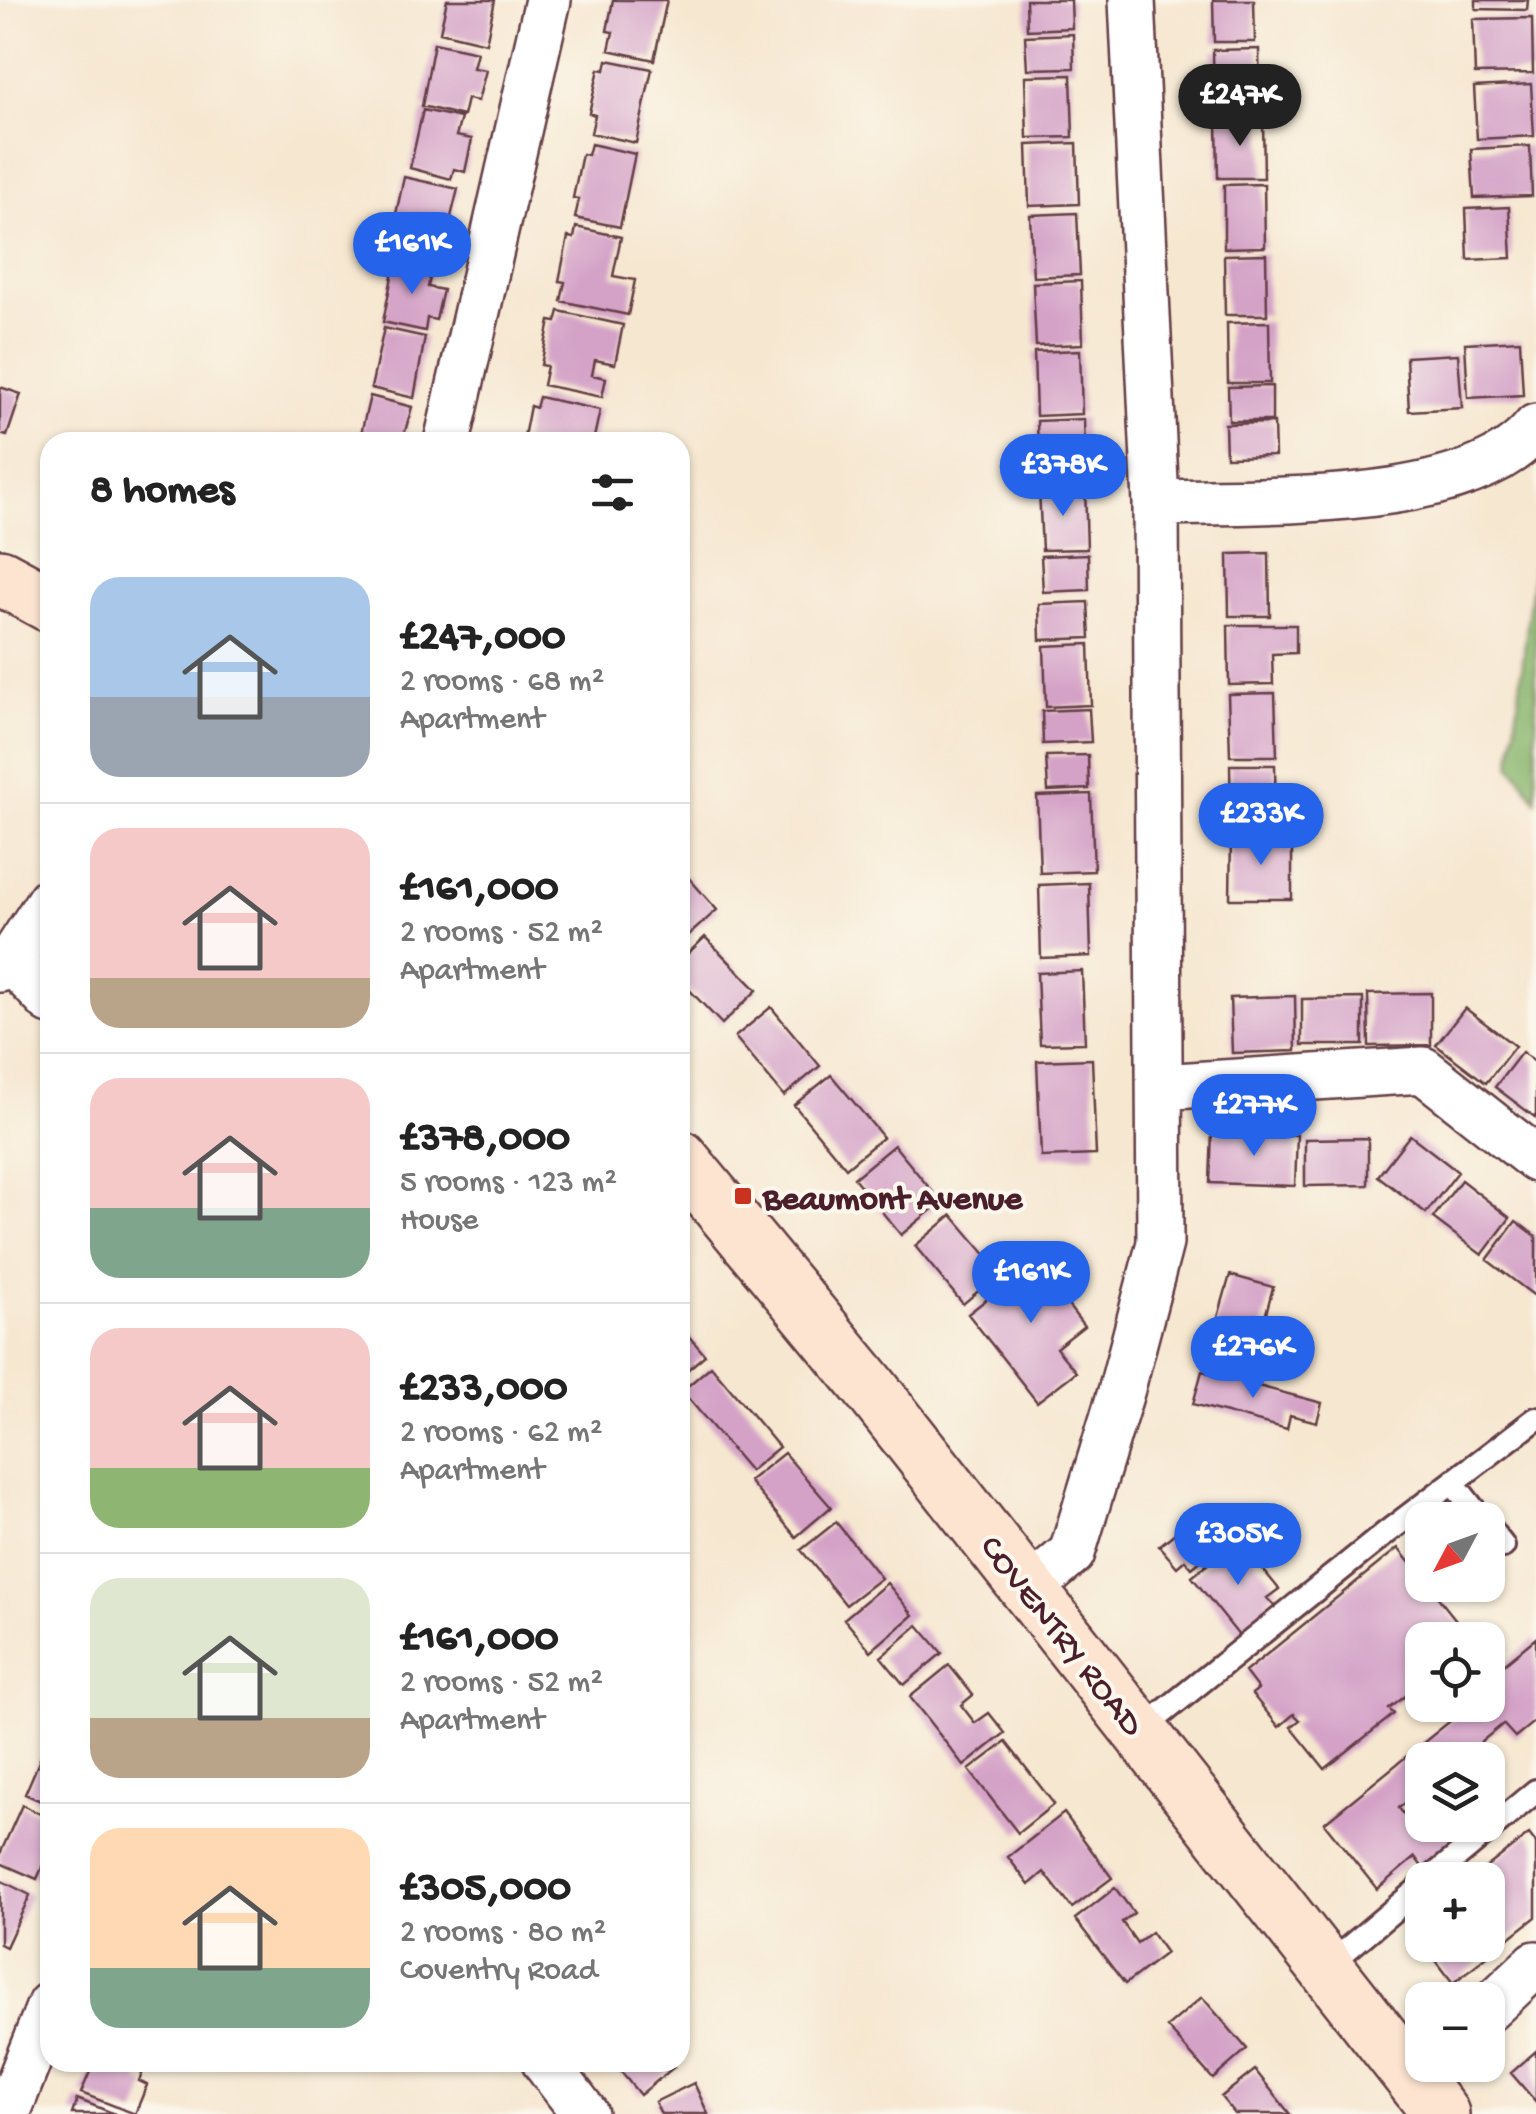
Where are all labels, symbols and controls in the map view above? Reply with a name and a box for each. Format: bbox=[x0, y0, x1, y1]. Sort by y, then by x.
pin: £247K bbox=[1170, 64, 1310, 149]
text: £247K bbox=[1200, 77, 1280, 115]
pin: £161K bbox=[342, 212, 482, 297]
text: £161K bbox=[375, 225, 449, 263]
pin: £378K bbox=[993, 434, 1133, 519]
text: £378K bbox=[1022, 447, 1104, 485]
icon: filters bbox=[585, 465, 640, 520]
text: 8 homes bbox=[90, 468, 234, 517]
text: £247,000 bbox=[400, 615, 566, 664]
icon: home bbox=[170, 617, 290, 737]
text: 2 rooms · 68 m² bbox=[400, 664, 604, 702]
text: Apartment bbox=[400, 702, 544, 740]
pin: £233K bbox=[1191, 783, 1331, 868]
text: £233K bbox=[1221, 796, 1301, 834]
text: £161,000 bbox=[400, 866, 559, 915]
icon: home bbox=[170, 868, 290, 988]
text: 2 rooms · 52 m² bbox=[400, 915, 603, 953]
text: Apartment bbox=[400, 953, 544, 991]
pin: £277K bbox=[1184, 1074, 1324, 1159]
text: £277K bbox=[1214, 1087, 1294, 1125]
text: £378,000 bbox=[400, 1116, 570, 1165]
icon: home bbox=[170, 1118, 290, 1238]
text: 5 rooms · 123 m² bbox=[400, 1165, 617, 1203]
place label: Beaumont Avenue bbox=[762, 1181, 1023, 1222]
marker: Beaumont Avenue bbox=[732, 1185, 754, 1207]
text: House bbox=[400, 1203, 478, 1241]
pin: £161K bbox=[961, 1241, 1101, 1326]
text: £161K bbox=[994, 1254, 1068, 1292]
pin: £276K bbox=[1183, 1316, 1323, 1401]
text: £276K bbox=[1213, 1329, 1293, 1367]
text: £233,000 bbox=[400, 1366, 568, 1415]
icon: home bbox=[170, 1368, 290, 1488]
text: 2 rooms · 62 m² bbox=[400, 1415, 602, 1453]
text: Apartment bbox=[400, 1453, 544, 1491]
north arrow bbox=[1405, 1502, 1505, 1602]
map controls bbox=[1405, 1502, 1505, 2082]
pin: £305K bbox=[1168, 1503, 1308, 1588]
text: £305K bbox=[1196, 1516, 1280, 1554]
street label: COVENTRY ROAD bbox=[969, 1529, 1151, 1746]
text: £161,000 bbox=[400, 1616, 559, 1665]
icon: home bbox=[170, 1618, 290, 1738]
button: locate bbox=[1405, 1622, 1505, 1722]
text: 2 rooms · 52 m² bbox=[400, 1665, 603, 1703]
text: Apartment bbox=[400, 1703, 544, 1741]
button: layers bbox=[1405, 1742, 1505, 1842]
button: + bbox=[1405, 1862, 1505, 1962]
text: £305,000 bbox=[400, 1866, 571, 1915]
icon: home bbox=[170, 1868, 290, 1988]
text: 2 rooms · 80 m² bbox=[400, 1915, 606, 1953]
text: Coventry Road bbox=[400, 1953, 597, 1991]
button: − bbox=[1405, 1982, 1505, 2082]

